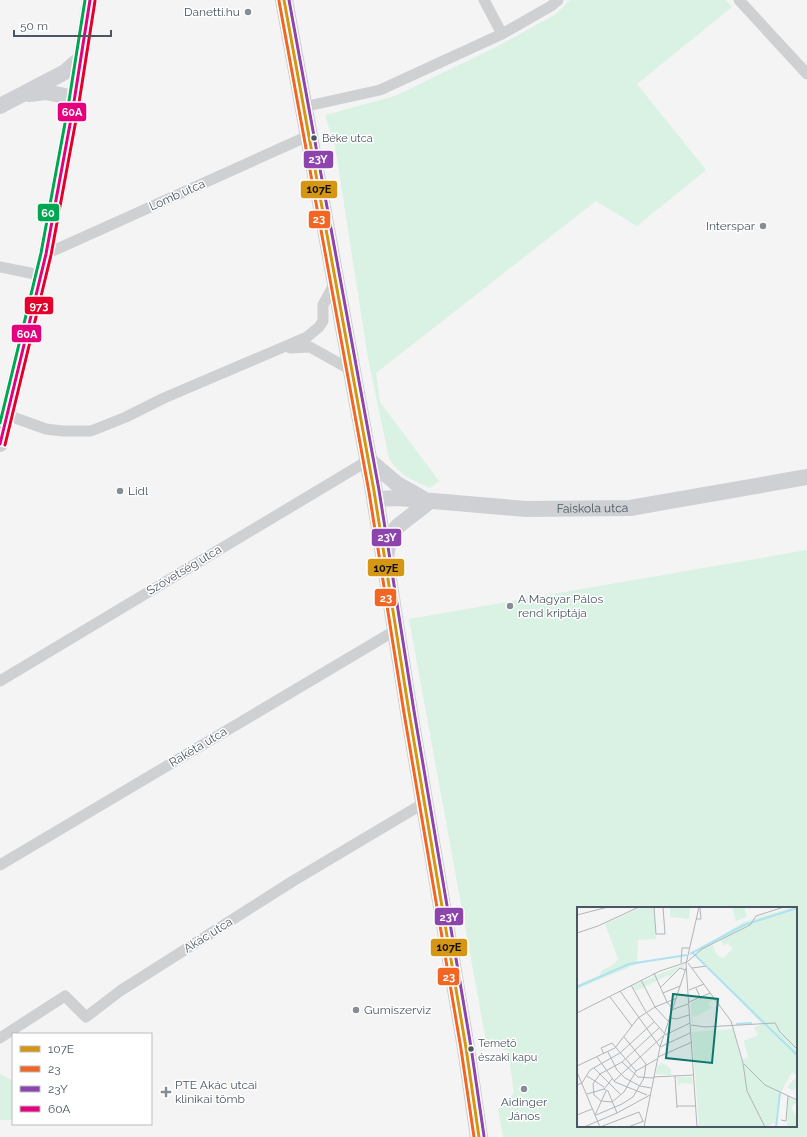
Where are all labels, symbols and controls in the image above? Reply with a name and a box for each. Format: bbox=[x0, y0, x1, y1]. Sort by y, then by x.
place label: Danetti.hu bbox=[184, 5, 240, 19]
marker: Danetti.hu bbox=[243, 7, 253, 17]
scale bar bbox=[14, 12, 111, 38]
text: 50 m bbox=[20, 19, 48, 33]
line badge: 60A bbox=[57, 102, 87, 122]
text: 60A bbox=[62, 106, 83, 119]
place label: Béke utca bbox=[322, 132, 373, 145]
marker: Béke utca bbox=[309, 133, 319, 143]
line badge: 23Y bbox=[303, 150, 334, 169]
text: 23Y bbox=[308, 153, 328, 166]
street label: Lomb utca bbox=[147, 176, 207, 214]
line badge: 107E bbox=[300, 180, 338, 199]
text: 107E bbox=[307, 183, 332, 196]
line badge: 60 bbox=[37, 203, 60, 222]
text: 60 bbox=[41, 207, 55, 220]
line badge: 23 bbox=[308, 210, 331, 229]
text: 23 bbox=[313, 213, 325, 226]
place label: Interspar bbox=[706, 219, 756, 233]
marker: Interspar bbox=[758, 221, 768, 231]
line badge: 973 bbox=[24, 296, 54, 315]
text: 973 bbox=[30, 300, 48, 313]
line badge: 60A bbox=[11, 324, 42, 343]
text: 60A bbox=[17, 328, 38, 341]
place label: Lidl bbox=[128, 484, 149, 498]
marker: Lidl bbox=[115, 486, 125, 496]
street label: Faiskola utca bbox=[557, 501, 628, 516]
line badge: 23Y bbox=[371, 528, 402, 547]
text: 23Y bbox=[377, 531, 397, 544]
street label: Szövetség utca bbox=[144, 542, 224, 598]
line badge: 107E bbox=[367, 558, 405, 577]
text: 107E bbox=[374, 562, 399, 575]
line badge: 23 bbox=[374, 588, 397, 607]
text: 23 bbox=[380, 592, 392, 605]
place label: A Magyar Pálos rend kriptája bbox=[518, 592, 603, 620]
marker: A Magyar Pálos rend kriptája bbox=[505, 601, 515, 611]
street label: Rakéta utca bbox=[166, 724, 230, 770]
line badge: 23Y bbox=[434, 907, 464, 926]
inset map bbox=[577, 907, 797, 1127]
text: 23Y bbox=[439, 911, 459, 924]
street label: Akác utca bbox=[181, 915, 235, 955]
line badge: 107E bbox=[430, 938, 468, 957]
text: 107E bbox=[437, 941, 462, 954]
line badge: 23 bbox=[437, 967, 460, 986]
text: 23 bbox=[443, 971, 455, 984]
place label: Gumiszerviz bbox=[364, 1003, 431, 1017]
marker: Gumiszerviz bbox=[351, 1005, 361, 1015]
legend bbox=[12, 1033, 152, 1125]
place label: Temető északi kapu bbox=[478, 1037, 537, 1064]
text: 107E bbox=[48, 1042, 74, 1056]
marker: Temető északi kapu bbox=[466, 1044, 476, 1054]
text: 23 bbox=[48, 1062, 61, 1076]
place label: PTE Akác utcai klinikai tömb bbox=[175, 1078, 257, 1106]
text: 23Y bbox=[48, 1082, 68, 1096]
marker: Aidinger János bbox=[519, 1084, 529, 1094]
marker: PTE Akác utcai klinikai tömb bbox=[160, 1086, 172, 1098]
place label: Aidinger János bbox=[501, 1095, 548, 1123]
text: 60A bbox=[48, 1102, 70, 1116]

